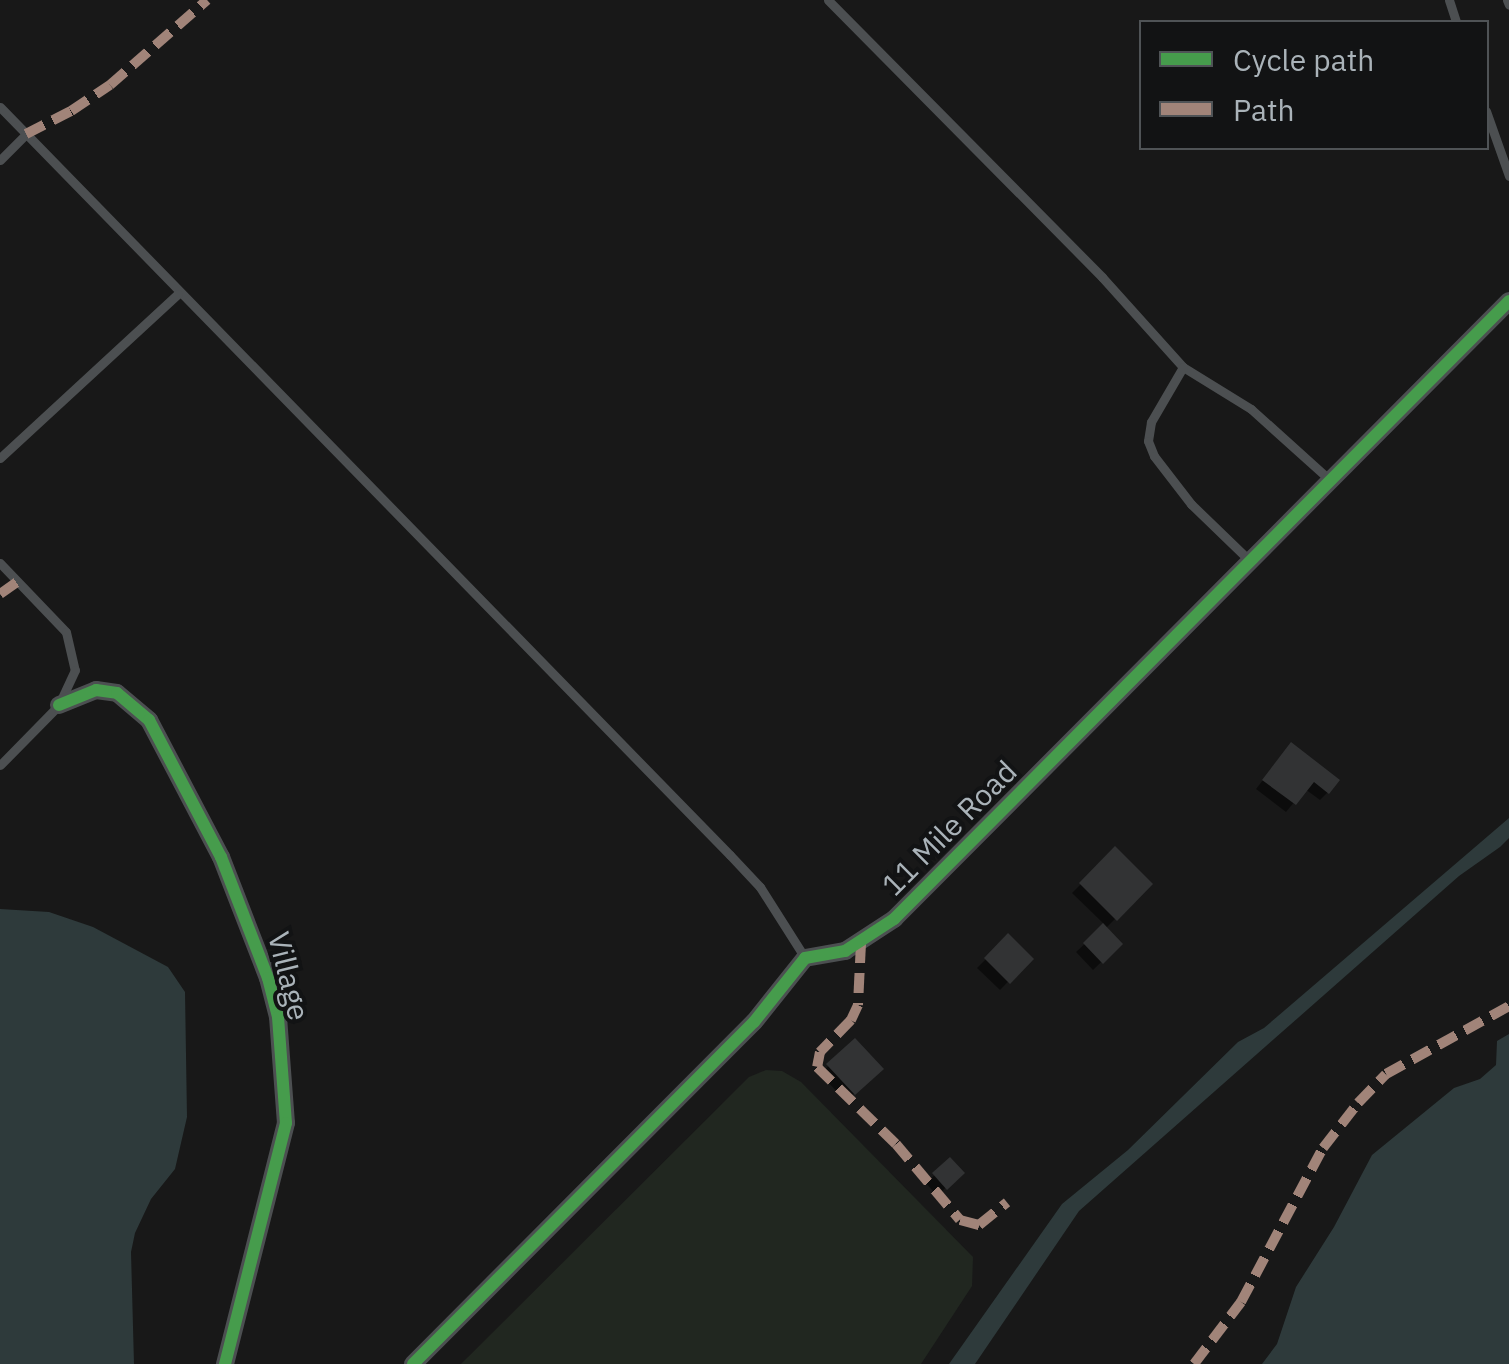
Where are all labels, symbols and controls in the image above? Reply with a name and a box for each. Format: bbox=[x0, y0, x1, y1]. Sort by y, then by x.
legend bbox=[1139, 20, 1489, 150]
text: Cycle path bbox=[1233, 40, 1374, 79]
text: Path bbox=[1233, 90, 1294, 129]
street label: 11 Mile Road bbox=[874, 753, 1024, 903]
street label: Village bbox=[261, 928, 317, 1024]

